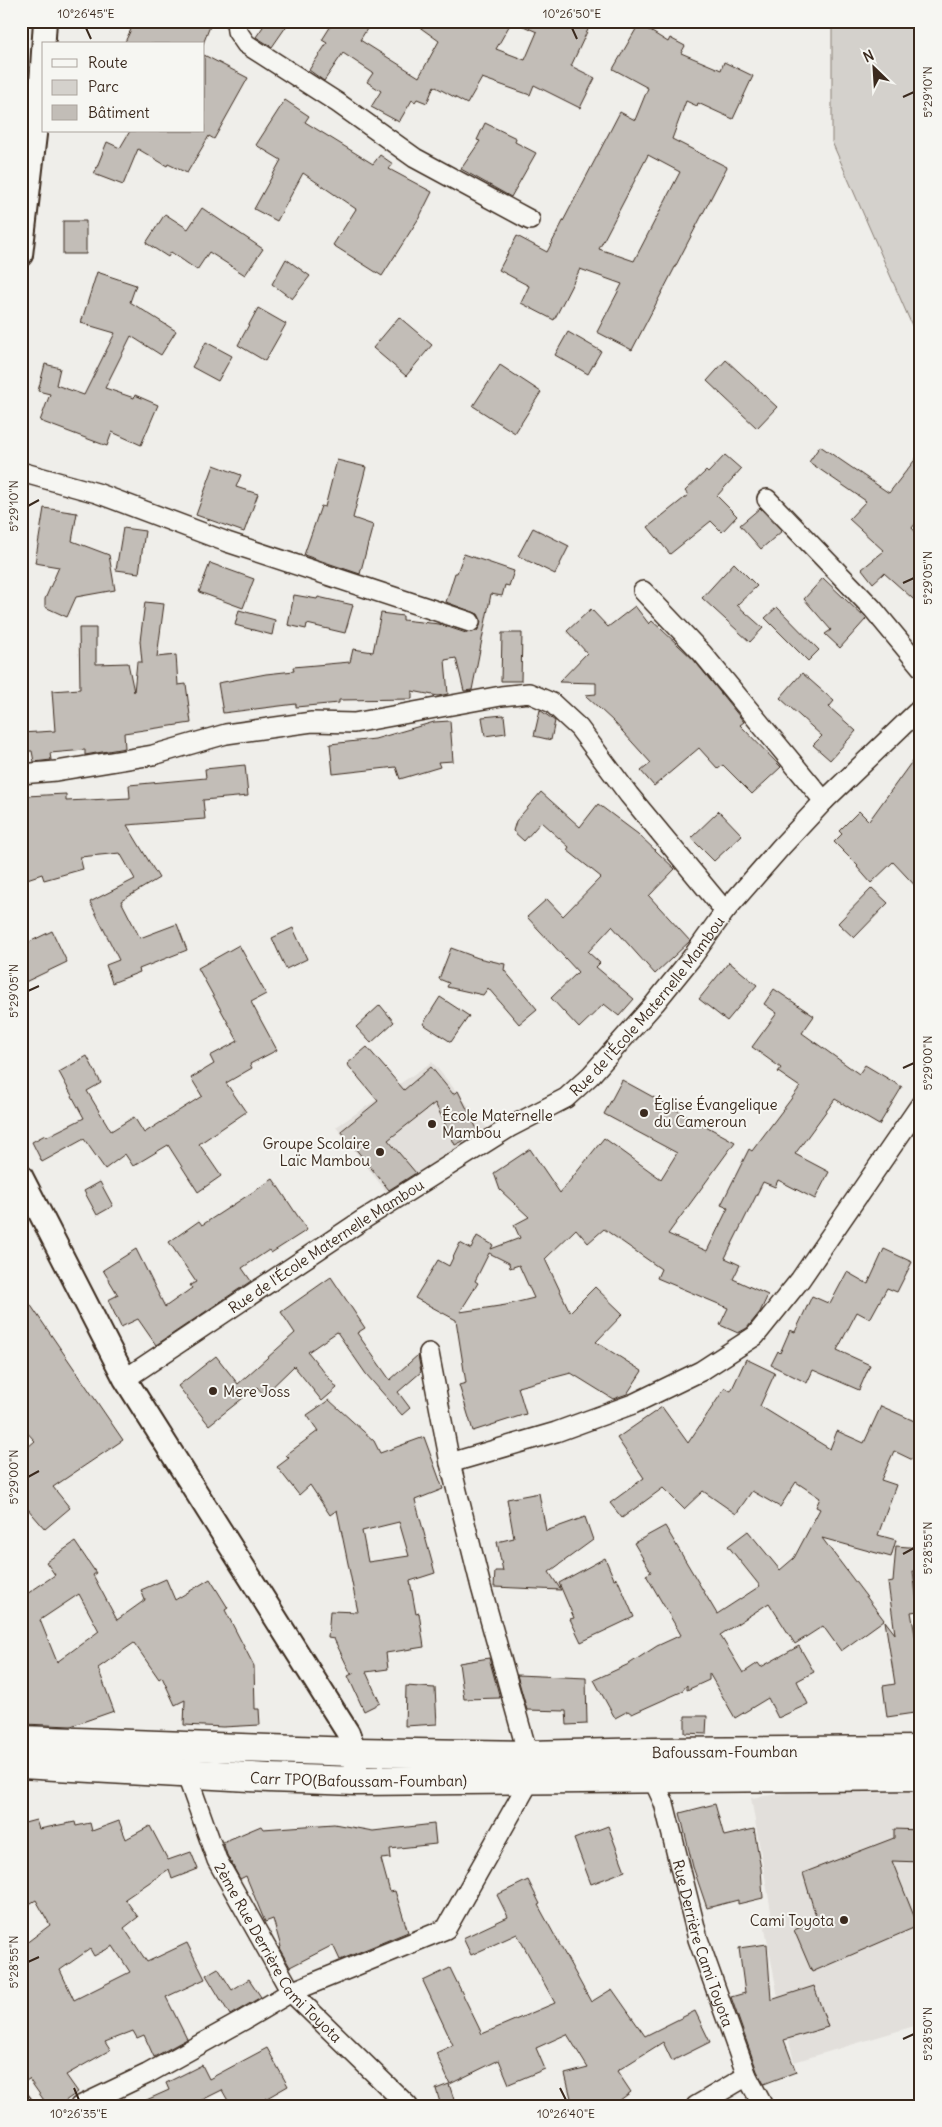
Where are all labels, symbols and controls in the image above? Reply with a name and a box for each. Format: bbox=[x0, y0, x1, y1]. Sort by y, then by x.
text: 10°26'45"E bbox=[57, 6, 115, 21]
text: 10°26'50"E bbox=[543, 6, 601, 21]
legend bbox=[42, 42, 205, 132]
north arrow bbox=[850, 42, 900, 92]
text: N bbox=[860, 46, 877, 66]
text: Route bbox=[88, 53, 128, 72]
text: 5°29'10"N bbox=[920, 66, 935, 118]
text: Parc bbox=[88, 77, 119, 96]
text: Bâtiment bbox=[88, 103, 150, 122]
text: 5°29'10"N bbox=[6, 480, 21, 532]
text: 5°29'05"N bbox=[920, 551, 935, 605]
street label: Rue de l'École Maternelle Mambou bbox=[565, 912, 728, 1100]
text: 5°29'05"N bbox=[6, 964, 21, 1018]
text: 5°29'00"N bbox=[920, 1036, 935, 1090]
place label: Église Évangelique du Cameroun bbox=[654, 1095, 777, 1131]
place label: École Maternelle Mambou bbox=[442, 1106, 553, 1142]
marker: Église Évangelique du Cameroun bbox=[638, 1107, 650, 1119]
marker: École Maternelle Mambou bbox=[426, 1118, 438, 1130]
place label: Groupe Scolaire Laïc Mambou bbox=[262, 1134, 370, 1170]
marker: Groupe Scolaire Laïc Mambou bbox=[374, 1146, 386, 1158]
street label: Rue de l'École Maternelle Mambou bbox=[224, 1174, 427, 1317]
place label: Mere Joss bbox=[223, 1382, 290, 1401]
marker: Mere Joss bbox=[207, 1385, 219, 1397]
text: 5°29'00"N bbox=[6, 1450, 21, 1504]
text: 5°28'55"N bbox=[920, 1522, 935, 1574]
street label: Bafoussam-Foumban bbox=[652, 1741, 798, 1762]
street label: Carr TPO(Bafoussam-Foumban) bbox=[250, 1767, 467, 1791]
street label: Rue Derrière Cami Toyota bbox=[669, 1858, 738, 2030]
street label: 2ème Rue Derrière Cami Toyota bbox=[211, 1859, 347, 2046]
place label: Cami Toyota bbox=[750, 1911, 834, 1930]
marker: Cami Toyota bbox=[838, 1914, 850, 1926]
text: 5°28'55"N bbox=[6, 1936, 21, 1988]
text: 5°28'50"N bbox=[920, 2007, 935, 2061]
text: 10°26'35"E bbox=[50, 2106, 108, 2121]
text: 10°26'40"E bbox=[537, 2106, 595, 2121]

